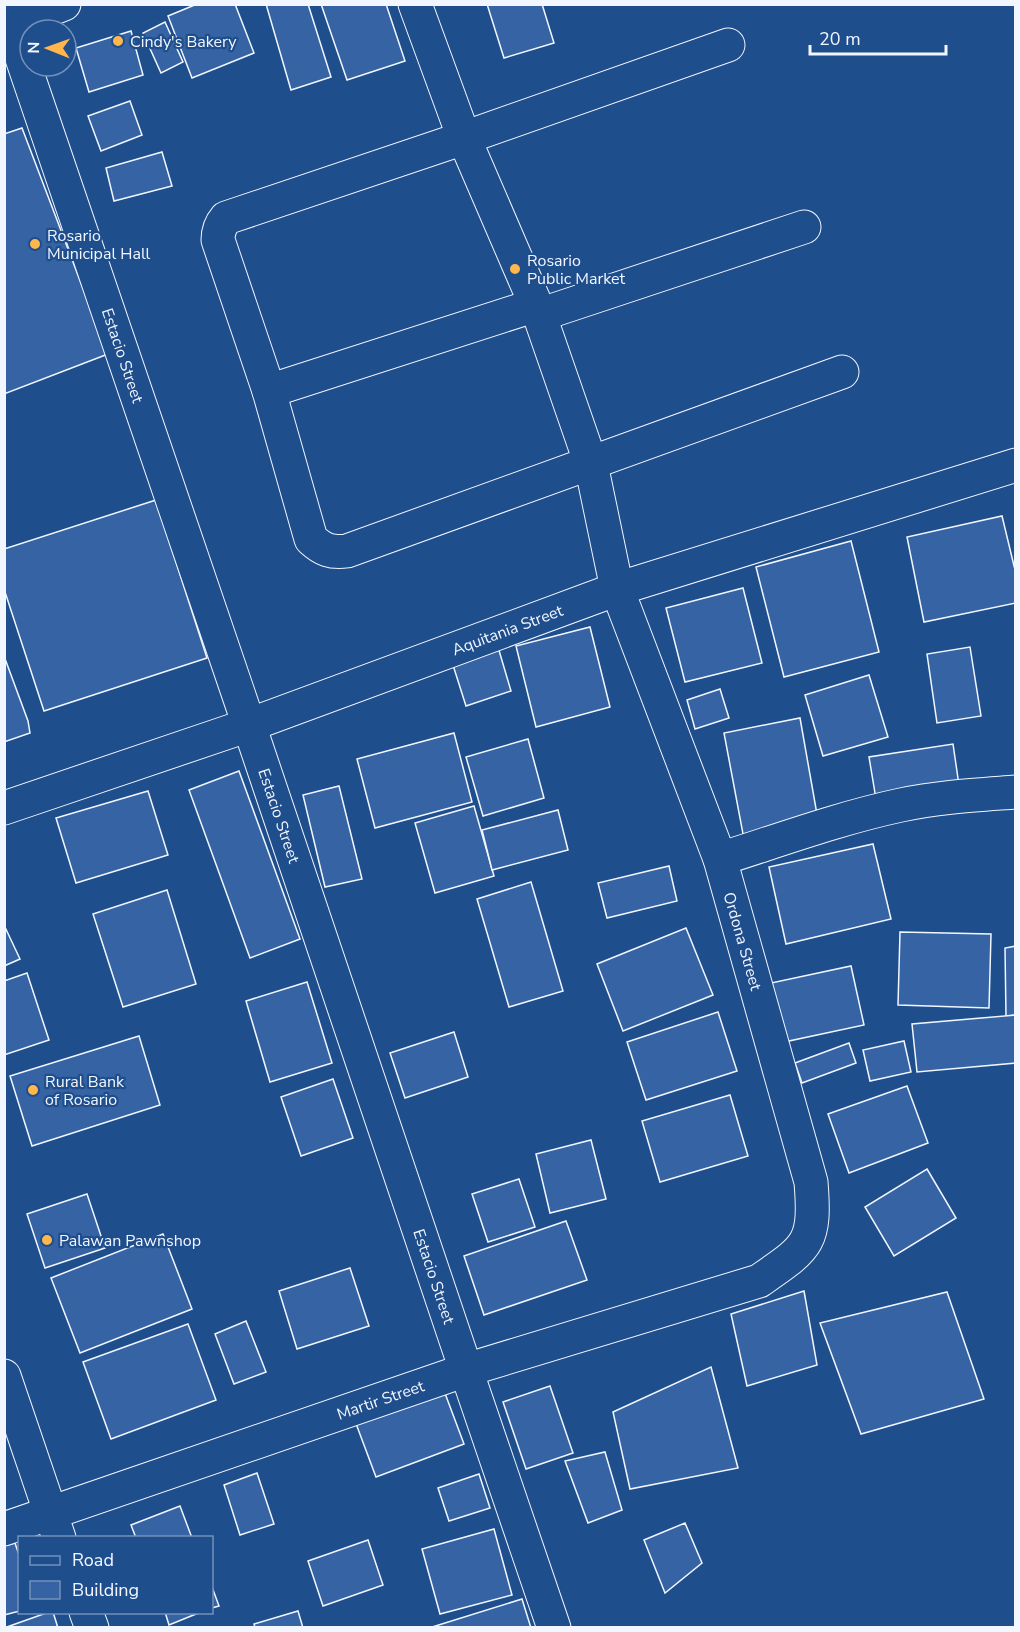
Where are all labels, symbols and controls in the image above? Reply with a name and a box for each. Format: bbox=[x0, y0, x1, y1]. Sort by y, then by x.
north arrow bbox=[18, 18, 78, 78]
scale bar bbox=[810, 18, 946, 56]
text: 20 m bbox=[819, 27, 861, 51]
place label: Cindy's Bakery bbox=[130, 31, 237, 53]
marker: Cindy's Bakery bbox=[111, 34, 125, 48]
text: N bbox=[23, 42, 45, 54]
place label: Rosario Municipal Hall bbox=[47, 225, 151, 265]
marker: Rosario Municipal Hall bbox=[28, 237, 42, 251]
place label: Rosario Public Market bbox=[527, 250, 625, 290]
marker: Rosario Public Market bbox=[508, 262, 522, 276]
street label: Estacio Street bbox=[96, 305, 149, 406]
street label: Aquitania Street bbox=[449, 600, 567, 661]
street label: Estacio Street bbox=[252, 766, 305, 867]
street label: Ordona Street bbox=[717, 889, 767, 993]
place label: Rural Bank of Rosario bbox=[45, 1071, 125, 1111]
marker: Rural Bank of Rosario bbox=[26, 1083, 40, 1097]
street label: Estacio Street bbox=[407, 1226, 460, 1327]
place label: Palawan Pawnshop bbox=[59, 1230, 201, 1252]
marker: Palawan Pawnshop bbox=[40, 1233, 54, 1247]
street label: Martir Street bbox=[334, 1375, 428, 1426]
legend bbox=[18, 1536, 213, 1614]
text: Road bbox=[72, 1548, 114, 1572]
text: Building bbox=[72, 1578, 139, 1602]

